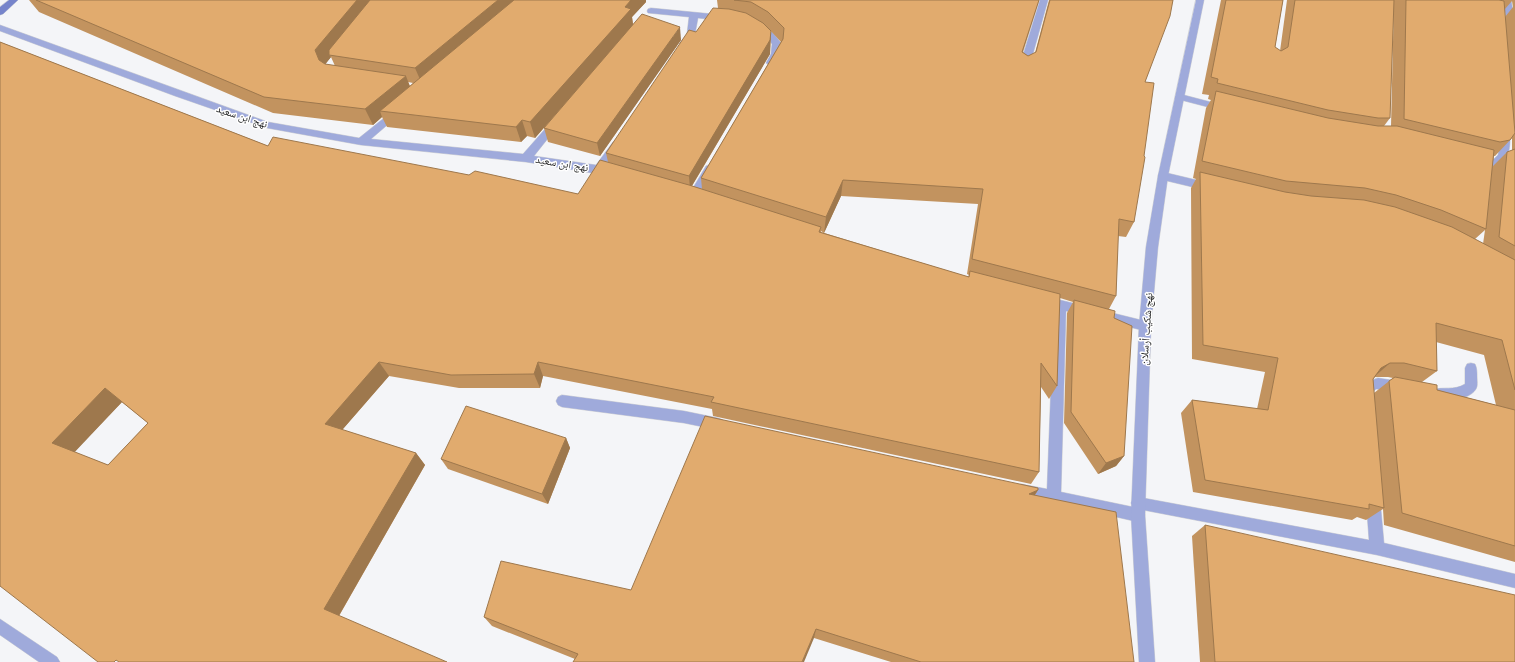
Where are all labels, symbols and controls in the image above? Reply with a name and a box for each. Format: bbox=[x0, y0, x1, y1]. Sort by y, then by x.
street label: نهج ابن سعيد bbox=[215, 102, 269, 131]
street label: نهج ابن سعيد bbox=[535, 153, 589, 174]
street label: نهج شكيب أرسلان bbox=[1137, 292, 1156, 366]

